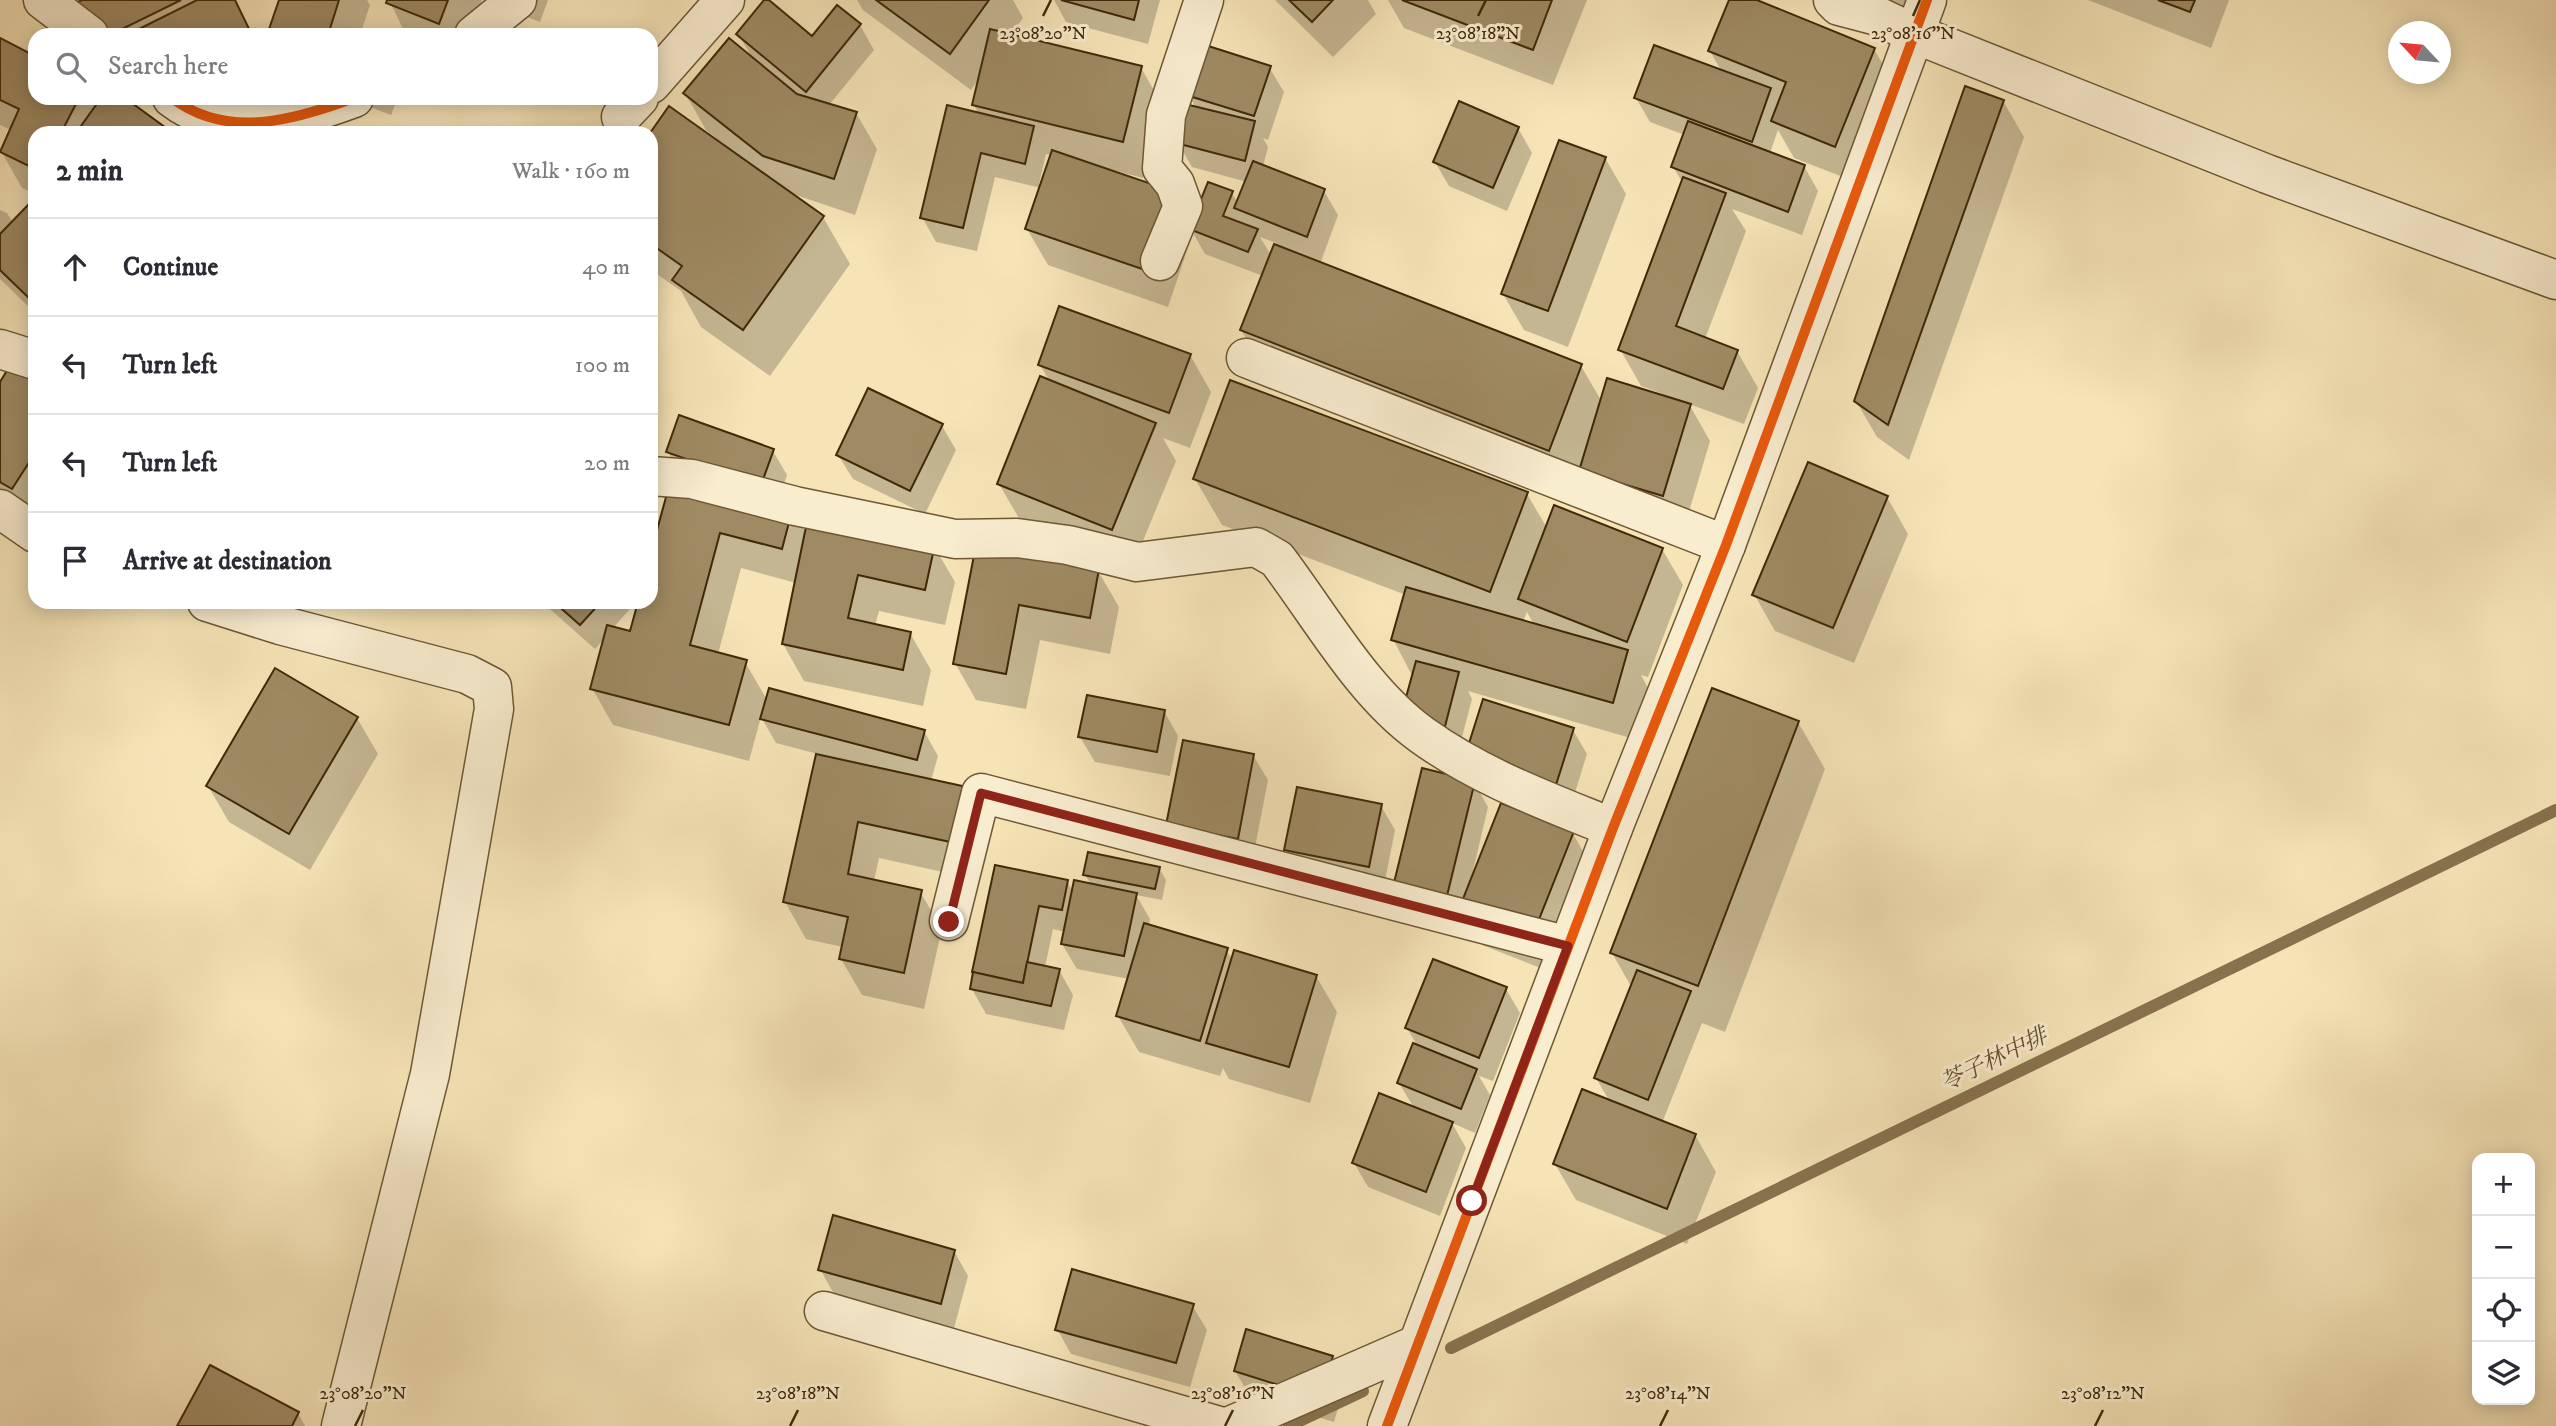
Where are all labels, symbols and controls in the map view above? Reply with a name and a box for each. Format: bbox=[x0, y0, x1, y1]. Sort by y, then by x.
north arrow bbox=[2388, 21, 2451, 84]
text: 23°08'20"N bbox=[1000, 23, 1087, 45]
text: 23°08'18"N bbox=[1436, 23, 1520, 45]
text: 23°08'16"N bbox=[1871, 23, 1955, 45]
search box bbox=[28, 28, 658, 105]
icon: search bbox=[52, 48, 90, 86]
text: Search here bbox=[108, 50, 228, 83]
text: 2 min bbox=[56, 153, 123, 190]
text: Walk · 160 m bbox=[512, 157, 630, 186]
icon: ahead bbox=[56, 248, 94, 286]
text: Continue bbox=[123, 251, 218, 284]
text: 40 m bbox=[582, 253, 630, 282]
icon: left bbox=[56, 346, 94, 384]
text: Turn left bbox=[123, 349, 217, 382]
text: 100 m bbox=[575, 351, 630, 380]
icon: left bbox=[56, 444, 94, 482]
text: Turn left bbox=[123, 447, 217, 480]
text: 20 m bbox=[584, 449, 630, 478]
icon: arrive bbox=[56, 542, 94, 580]
text: Arrive at destination bbox=[123, 545, 332, 578]
route end bbox=[933, 906, 964, 937]
water label: 苓子林中排 bbox=[1936, 1020, 2055, 1098]
map controls bbox=[2472, 1153, 2535, 1405]
button: + bbox=[2472, 1153, 2535, 1216]
route start bbox=[1456, 1185, 1487, 1216]
button: − bbox=[2472, 1216, 2535, 1279]
button: locate bbox=[2472, 1279, 2535, 1342]
button: layers bbox=[2472, 1342, 2535, 1405]
text: 23°08'20"N bbox=[320, 1383, 407, 1405]
text: 23°08'18"N bbox=[756, 1383, 840, 1405]
text: 23°08'16"N bbox=[1191, 1383, 1275, 1405]
text: 23°08'14"N bbox=[1625, 1383, 1711, 1405]
text: 23°08'12"N bbox=[2061, 1383, 2145, 1405]

